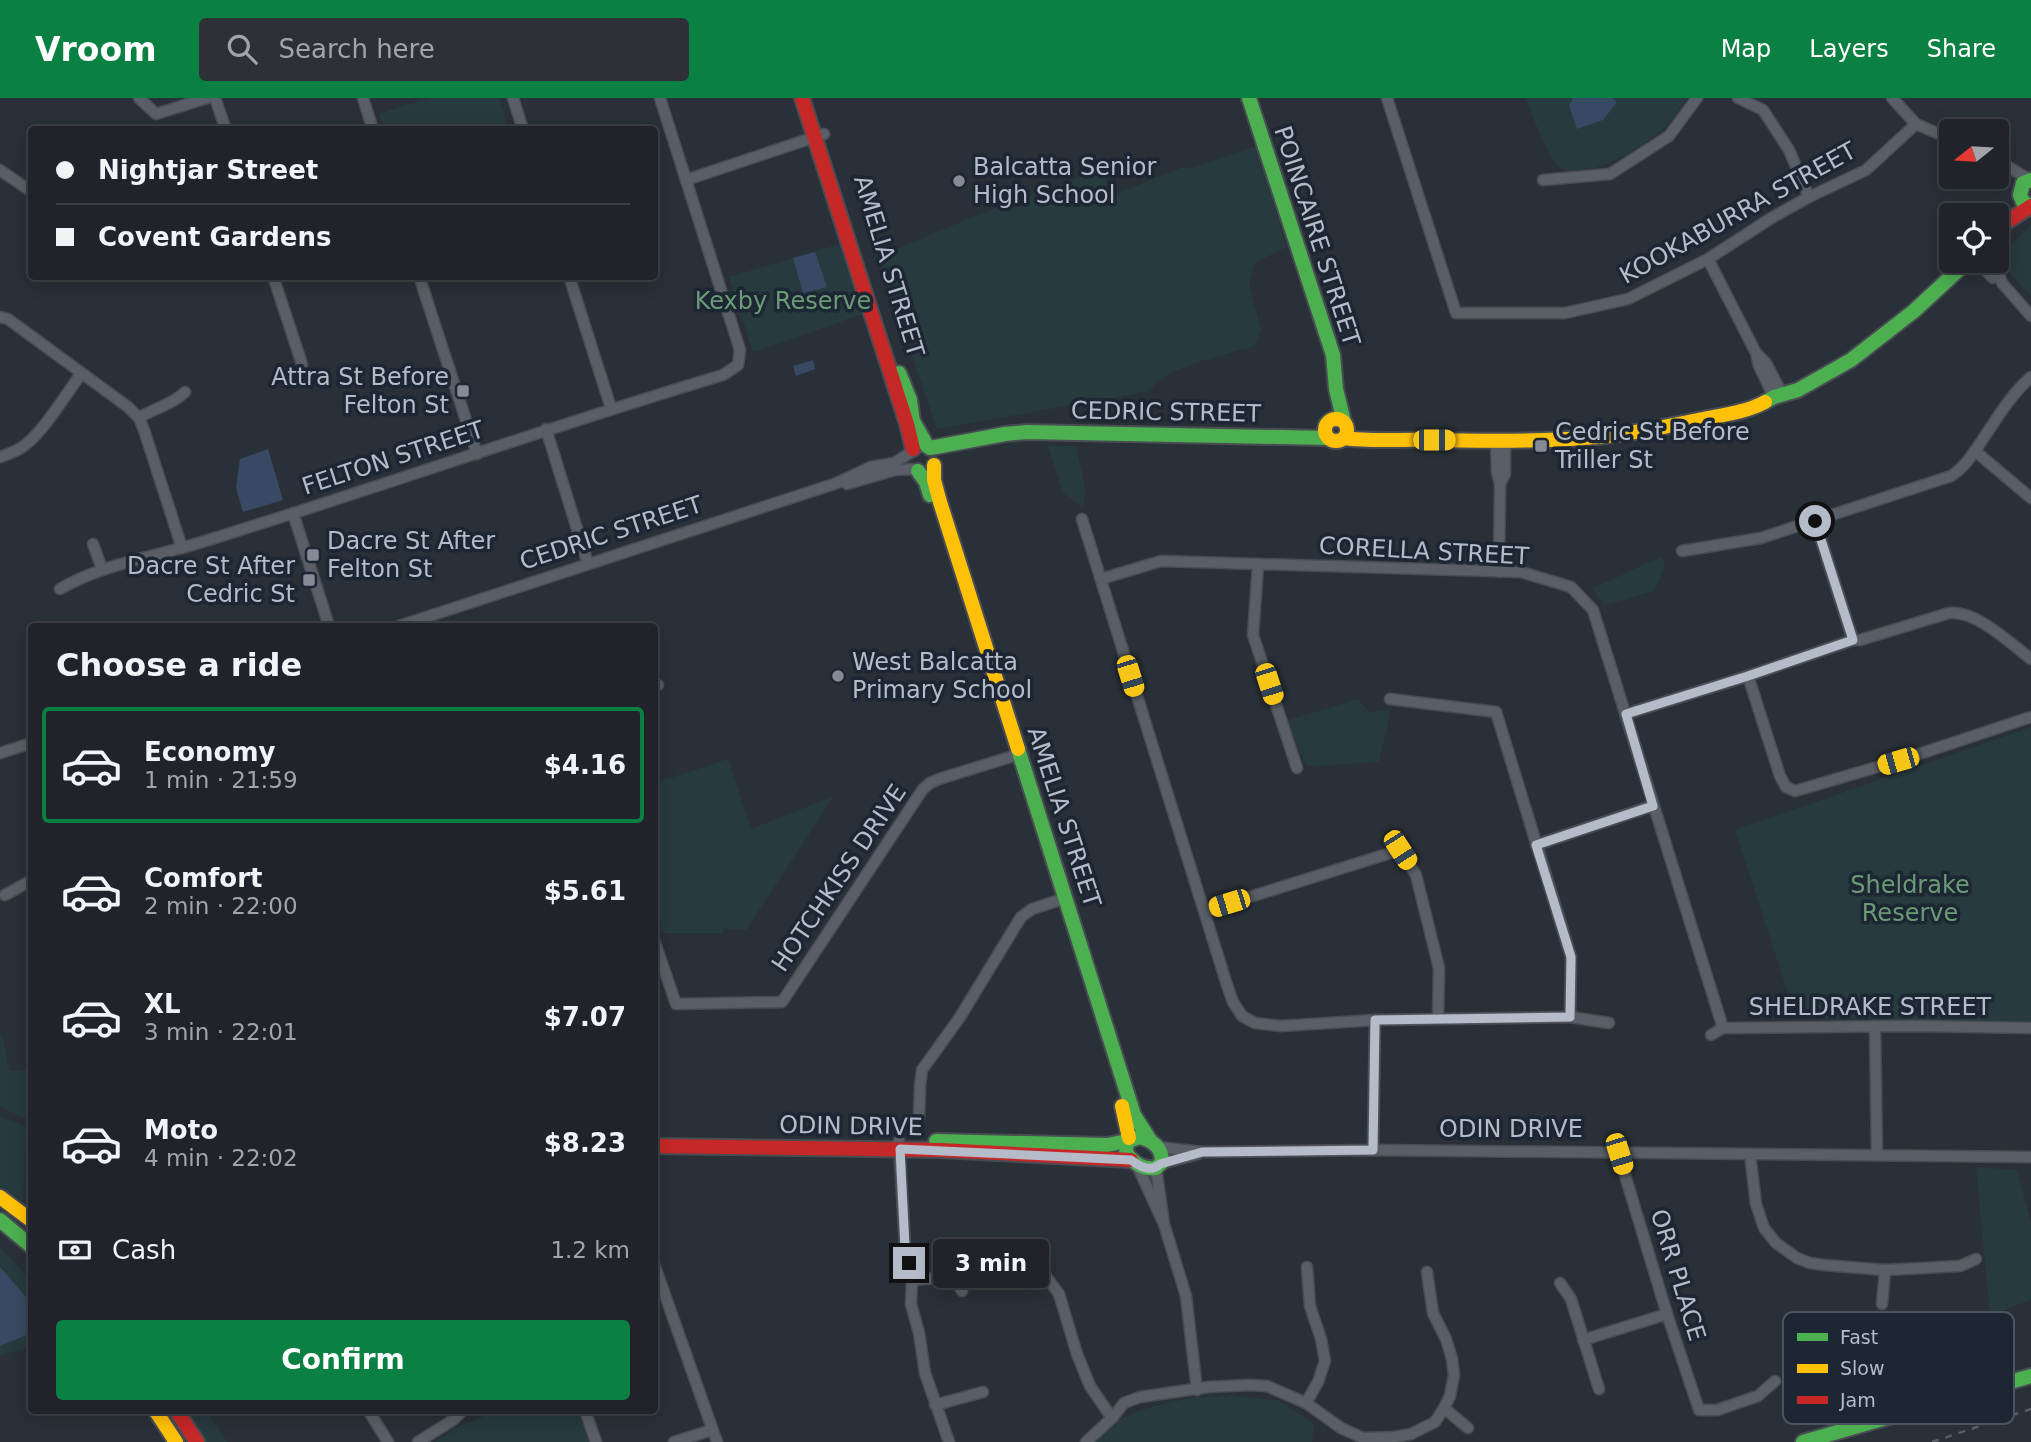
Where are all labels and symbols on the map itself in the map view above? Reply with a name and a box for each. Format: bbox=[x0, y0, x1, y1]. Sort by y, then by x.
north arrow bbox=[1939, 119, 2009, 189]
street label: POINCAIRE STREET bbox=[1268, 122, 1366, 350]
street label: KOOKABURRA STREET bbox=[1615, 136, 1861, 290]
place label: Balcatta Senior High School bbox=[973, 153, 1156, 209]
street label: AMELIA STREET bbox=[848, 172, 930, 360]
marker: Balcatta Senior High School bbox=[951, 173, 967, 189]
park label: Kexby Reserve bbox=[695, 287, 871, 315]
place label: Attra St Before Felton St bbox=[271, 363, 449, 419]
marker: Attra St Before Felton St bbox=[455, 383, 471, 399]
street label: CEDRIC STREET bbox=[1071, 396, 1262, 428]
street label: FELTON STREET bbox=[298, 415, 488, 501]
place label: Cedric St Before Triller St bbox=[1554, 418, 1750, 474]
car bbox=[1414, 430, 1456, 451]
marker: Cedric St Before Triller St bbox=[1533, 438, 1549, 454]
street label: CEDRIC STREET bbox=[516, 490, 706, 576]
route start bbox=[1799, 505, 1831, 537]
place label: Dacre St After Felton St bbox=[327, 527, 495, 583]
street label: CORELLA STREET bbox=[1318, 532, 1530, 571]
marker: Dacre St After Felton St bbox=[305, 547, 321, 563]
place label: Dacre St After Cedric St bbox=[127, 552, 295, 608]
marker: Dacre St After Cedric St bbox=[301, 572, 317, 588]
place label: West Balcatta Primary School bbox=[852, 648, 1032, 704]
car bbox=[1114, 653, 1147, 699]
car bbox=[1253, 661, 1286, 707]
marker: West Balcatta Primary School bbox=[830, 668, 846, 684]
street label: AMELIA STREET bbox=[1022, 723, 1107, 911]
car bbox=[1875, 745, 1922, 777]
street label: HOTCHKISS DRIVE bbox=[766, 779, 912, 977]
car bbox=[1380, 827, 1421, 873]
park label: Sheldrake Reserve bbox=[1850, 871, 1970, 927]
car bbox=[1206, 887, 1253, 919]
street label: SHELDRAKE STREET bbox=[1749, 993, 1992, 1021]
street label: ODIN DRIVE bbox=[779, 1111, 923, 1141]
street label: ODIN DRIVE bbox=[1439, 1115, 1583, 1143]
car bbox=[1603, 1131, 1636, 1177]
street label: ORR PLACE bbox=[1645, 1206, 1711, 1344]
callout: 3 min bbox=[934, 1238, 1049, 1288]
route end bbox=[893, 1247, 925, 1279]
legend bbox=[1783, 1312, 2014, 1424]
text: Fast bbox=[1840, 1326, 1878, 1348]
text: Slow bbox=[1840, 1357, 1885, 1379]
text: Jam bbox=[1839, 1389, 1876, 1411]

